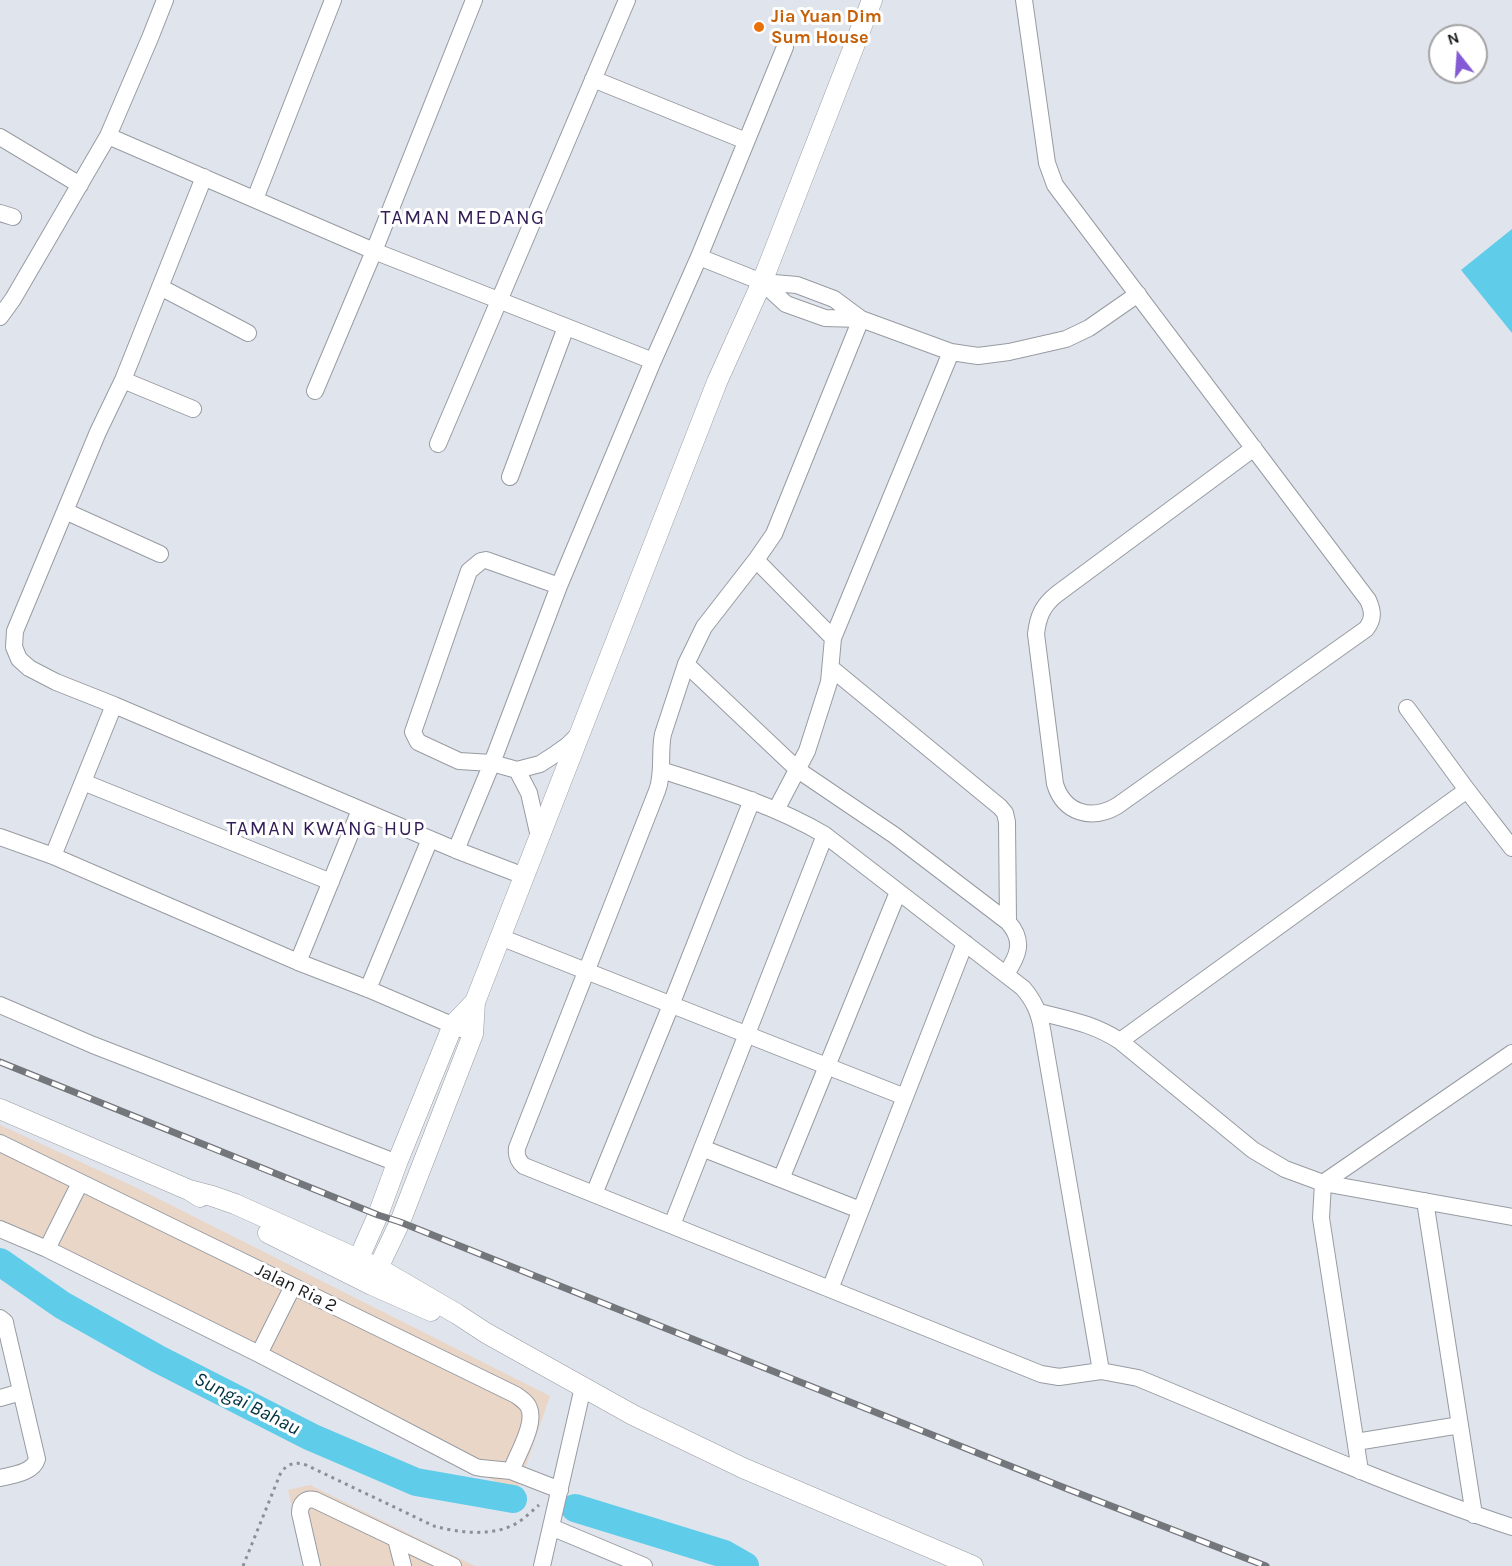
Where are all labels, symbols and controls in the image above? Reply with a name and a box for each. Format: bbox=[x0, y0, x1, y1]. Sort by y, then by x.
place label: Jia Yuan Dim Sum House bbox=[771, 6, 882, 48]
marker: Jia Yuan Dim Sum House bbox=[752, 20, 766, 34]
north arrow bbox=[1428, 24, 1488, 84]
text: N bbox=[1445, 27, 1461, 49]
district label: TAMAN MEDANG bbox=[381, 206, 545, 230]
district label: TAMAN KWANG HUP bbox=[226, 817, 426, 841]
street label: Jalan Ria 2 bbox=[252, 1259, 340, 1317]
water label: Sungai Bahau bbox=[190, 1367, 304, 1441]

